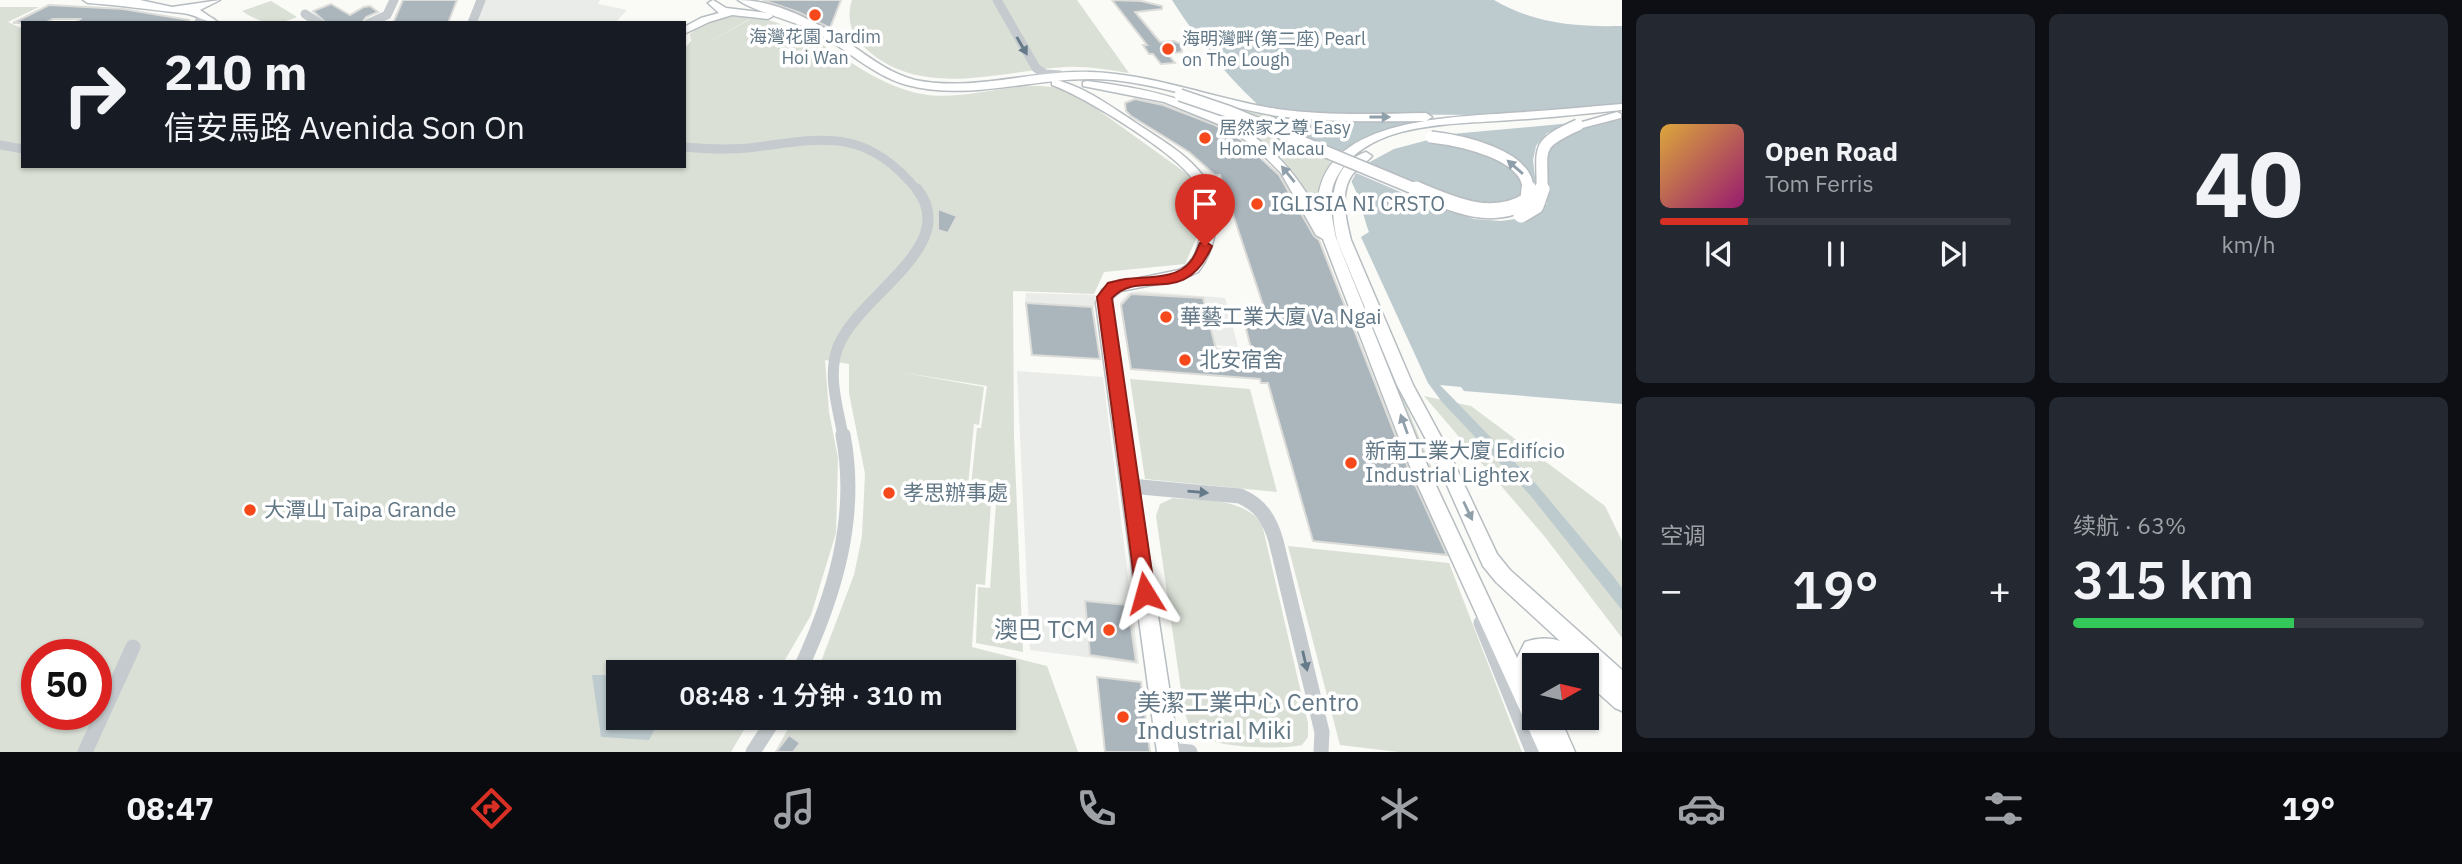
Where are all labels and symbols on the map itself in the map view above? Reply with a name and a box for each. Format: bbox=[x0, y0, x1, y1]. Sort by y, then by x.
marker: 海灣花園 Jardim Hoi Wan bbox=[807, 7, 823, 23]
place label: 海灣花園 Jardim Hoi Wan bbox=[749, 25, 881, 69]
place label: 海明灣畔(第二座) Pearl on The Lough bbox=[1182, 27, 1366, 71]
one-way arrow bbox=[1016, 36, 1028, 55]
marker: 海明灣畔(第二座) Pearl on The Lough bbox=[1160, 41, 1176, 57]
one-way arrow bbox=[1369, 111, 1391, 123]
place label: 居然家之尊 Easy Home Macau bbox=[1219, 116, 1351, 160]
marker: 居然家之尊 Easy Home Macau bbox=[1197, 130, 1213, 146]
one-way arrow bbox=[1506, 160, 1523, 175]
one-way arrow bbox=[1282, 165, 1296, 183]
pin bbox=[1175, 174, 1235, 246]
place label: IGLISIA NI CRSTO bbox=[1271, 189, 1445, 217]
marker: IGLISIA NI CRSTO bbox=[1249, 196, 1265, 212]
place label: 華藝工業大廈 Va Ngai bbox=[1180, 302, 1382, 330]
marker: 華藝工業大廈 Va Ngai bbox=[1158, 309, 1174, 325]
place label: 北安宿舍 bbox=[1199, 345, 1283, 373]
marker: 北安宿舍 bbox=[1177, 352, 1193, 368]
one-way arrow bbox=[1398, 413, 1409, 434]
place label: 新南工業大廈 Edifício Industrial Lightex bbox=[1365, 436, 1565, 488]
marker: 新南工業大廈 Edifício Industrial Lightex bbox=[1343, 455, 1359, 471]
place label: 孝思辦事處 bbox=[903, 478, 1008, 506]
marker: 孝思辦事處 bbox=[881, 485, 897, 501]
one-way arrow bbox=[1187, 487, 1209, 498]
place label: 大潭山 Taipa Grande bbox=[264, 495, 456, 523]
one-way arrow bbox=[1462, 501, 1473, 522]
marker: 大潭山 Taipa Grande bbox=[242, 502, 258, 518]
position arrow bbox=[1108, 556, 1182, 630]
place label: 澳巴 TCM bbox=[994, 613, 1095, 645]
marker: 澳巴 TCM bbox=[1101, 622, 1117, 638]
speed limit sign: 50 bbox=[21, 639, 112, 730]
one-way arrow bbox=[1300, 651, 1311, 673]
north arrow bbox=[1522, 653, 1600, 730]
place label: 美潔工業中心 Centro Industrial Miki bbox=[1137, 686, 1359, 746]
marker: 美潔工業中心 Centro Industrial Miki bbox=[1115, 709, 1131, 725]

